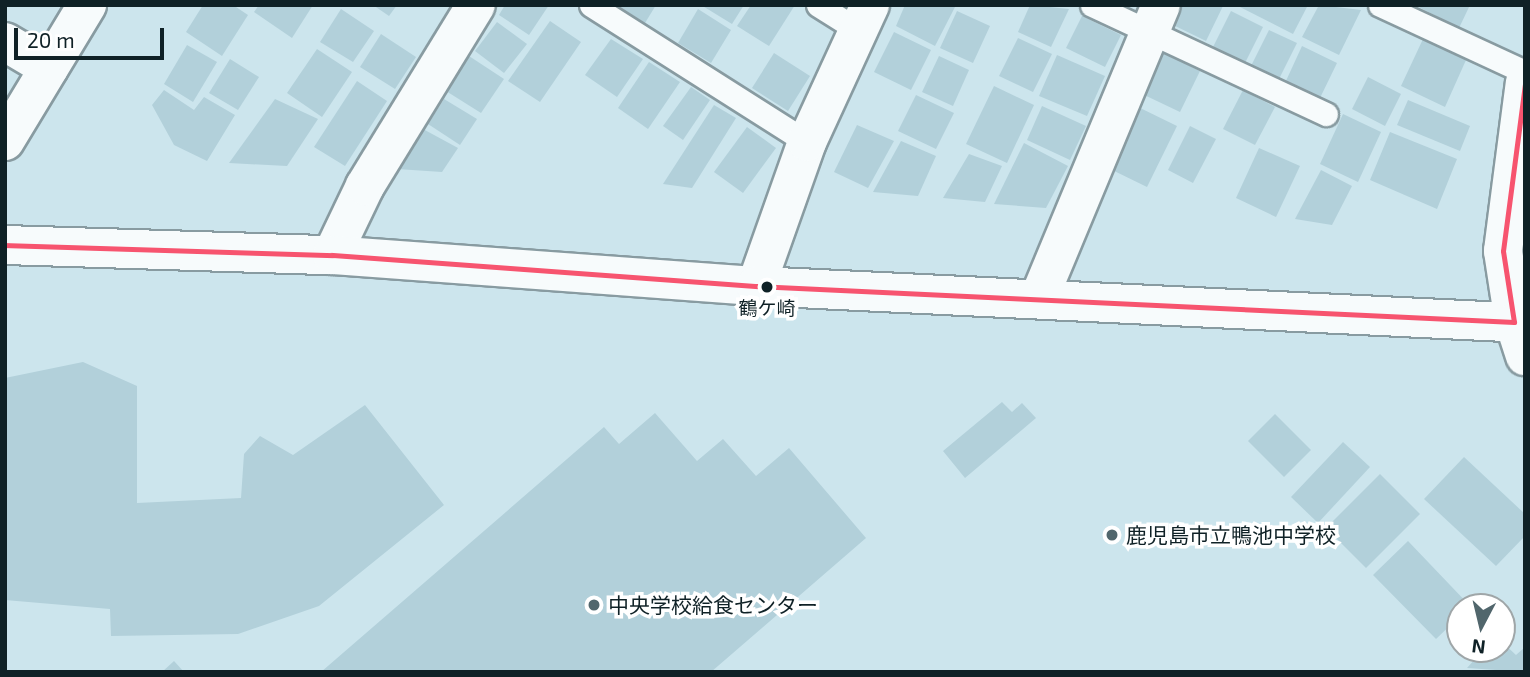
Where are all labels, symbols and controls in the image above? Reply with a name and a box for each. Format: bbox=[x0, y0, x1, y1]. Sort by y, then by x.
scale bar bbox=[18, 14, 168, 58]
text: 20 m bbox=[27, 27, 75, 52]
marker: 鶴ケ崎 bbox=[760, 280, 774, 294]
place label: 鶴ケ崎 bbox=[739, 297, 795, 319]
place label: 鹿児島市立鴨池中学校 bbox=[1126, 522, 1336, 548]
marker: 鹿児島市立鴨池中学校 bbox=[1104, 527, 1120, 543]
place label: 中央学校給食センター bbox=[608, 592, 818, 618]
north arrow bbox=[1446, 593, 1516, 663]
marker: 中央学校給食センター bbox=[586, 597, 602, 613]
text: N bbox=[1470, 635, 1487, 660]

